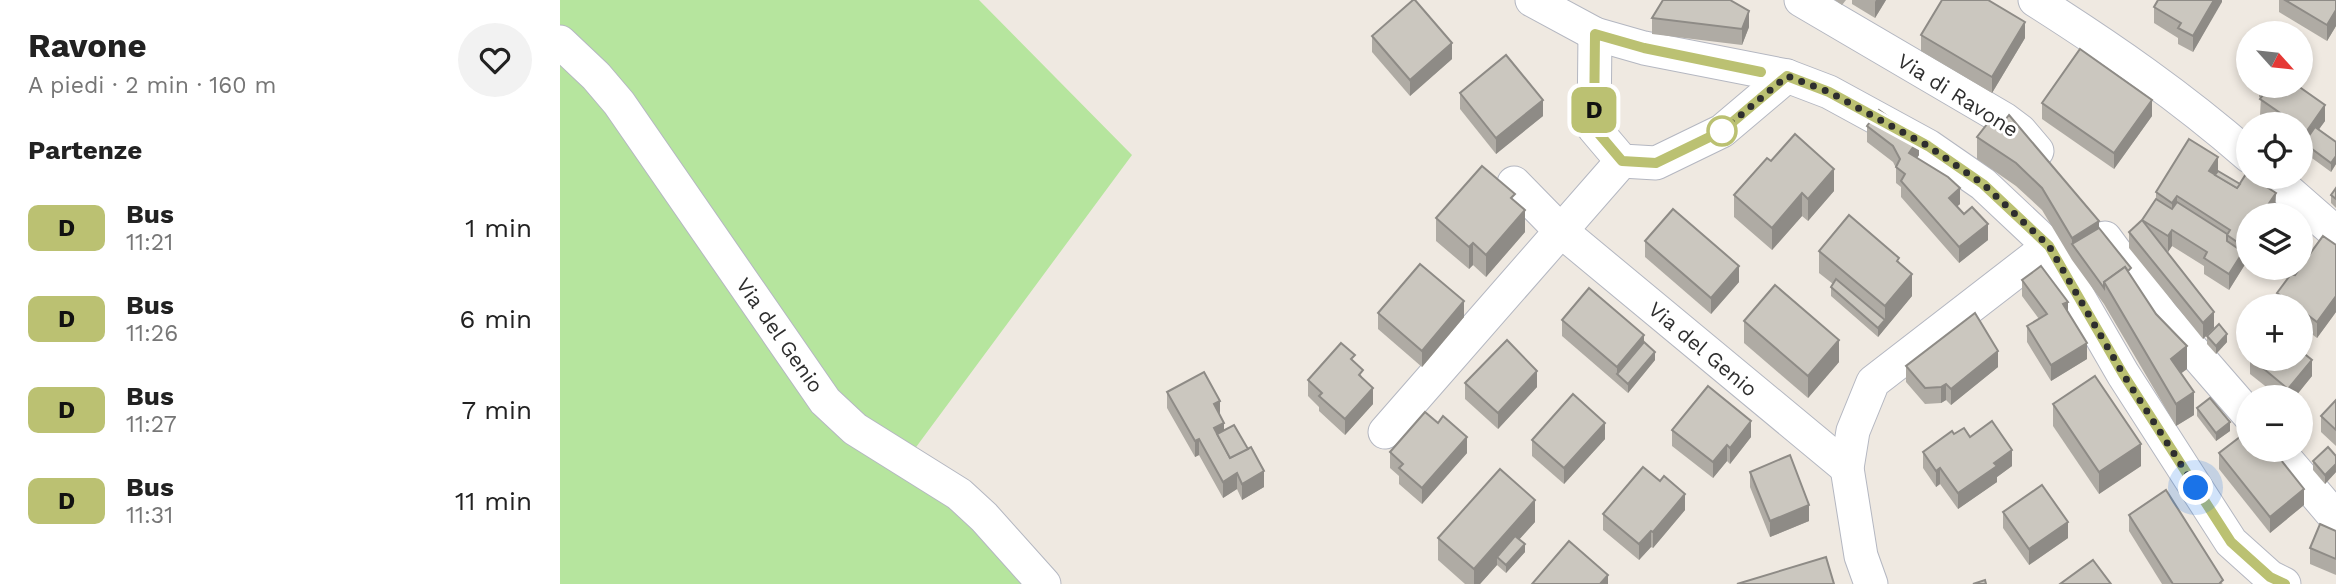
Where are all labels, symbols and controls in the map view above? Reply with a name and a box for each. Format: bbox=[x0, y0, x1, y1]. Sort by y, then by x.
north arrow bbox=[2236, 21, 2314, 98]
map controls bbox=[2236, 21, 2313, 462]
button: heart bbox=[458, 23, 532, 97]
text: Ravone bbox=[28, 26, 147, 65]
street label: Via di Ravone bbox=[1893, 48, 2023, 142]
text: A piedi · 2 min · 160 m bbox=[28, 72, 276, 99]
line badge: D bbox=[1571, 87, 1617, 133]
text: D bbox=[1585, 96, 1603, 124]
button: locate bbox=[2236, 112, 2313, 189]
unlabelled marker bbox=[1707, 116, 1737, 146]
text: Partenze bbox=[28, 135, 142, 165]
text: Bus bbox=[126, 199, 174, 229]
button: layers bbox=[2236, 203, 2313, 280]
text: 1 min bbox=[465, 213, 532, 243]
text: D bbox=[58, 214, 75, 242]
text: 11:21 bbox=[126, 229, 173, 256]
street label: Via del Genio bbox=[731, 273, 829, 397]
text: Bus bbox=[126, 290, 174, 320]
button: + bbox=[2236, 294, 2313, 371]
street label: Via del Genio bbox=[1643, 296, 1763, 402]
text: 6 min bbox=[460, 304, 532, 334]
text: D bbox=[58, 305, 75, 333]
text: 11:26 bbox=[126, 320, 178, 347]
text: Bus bbox=[126, 381, 174, 411]
button: − bbox=[2236, 385, 2313, 462]
text: 7 min bbox=[462, 395, 532, 425]
text: D bbox=[58, 396, 75, 424]
text: 11:27 bbox=[126, 411, 177, 438]
your location bbox=[2178, 470, 2213, 505]
text: Bus bbox=[126, 472, 174, 502]
text: 11 min bbox=[455, 486, 532, 516]
text: D bbox=[58, 487, 75, 515]
text: 11:31 bbox=[126, 502, 173, 529]

